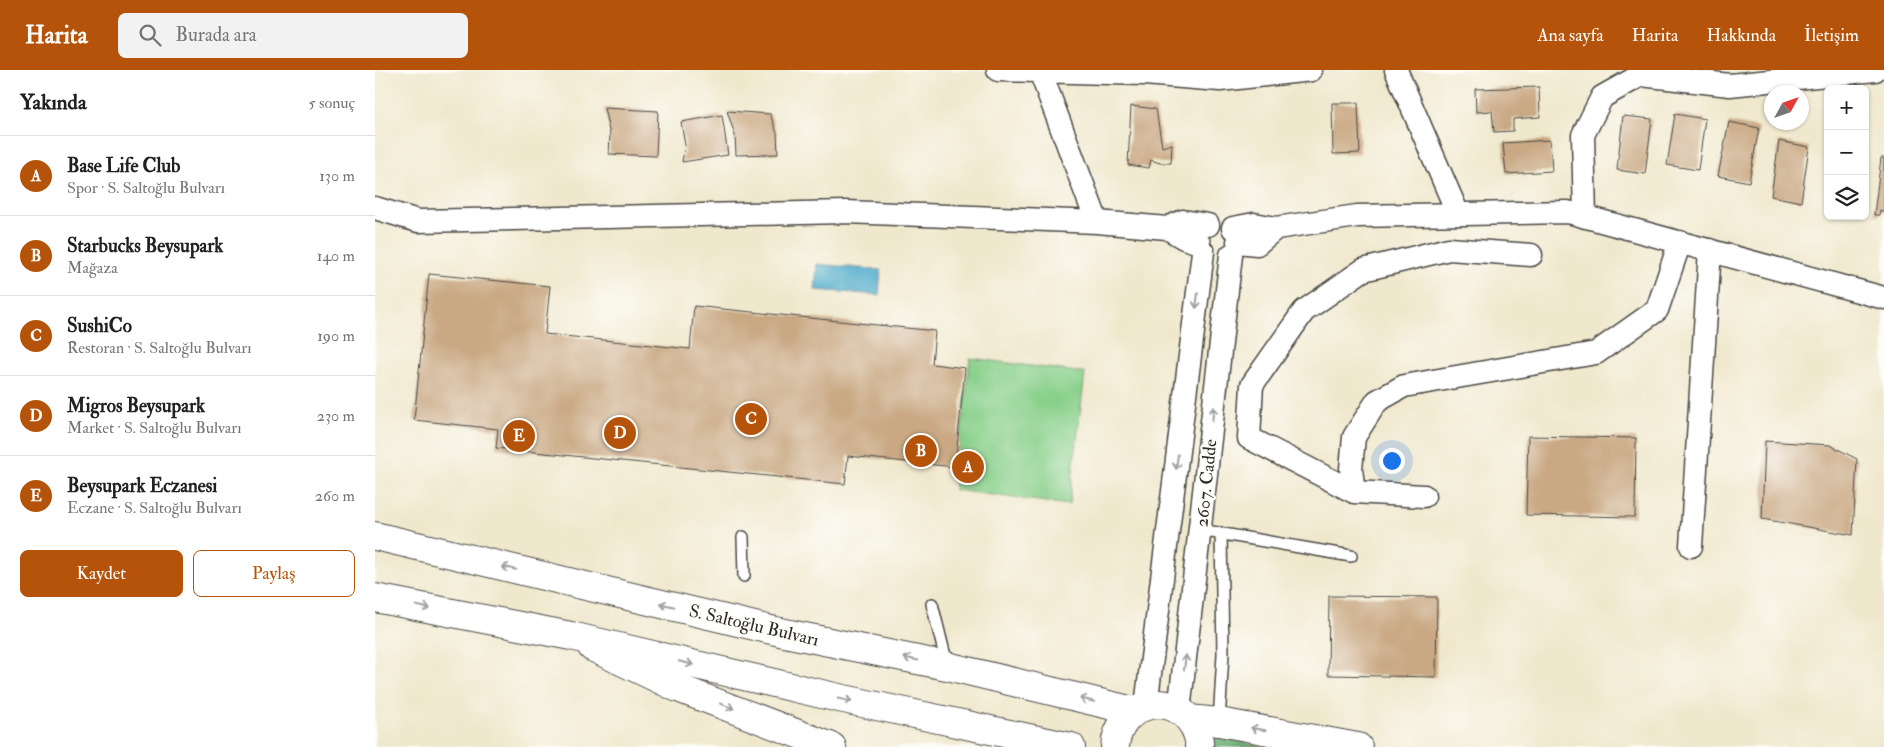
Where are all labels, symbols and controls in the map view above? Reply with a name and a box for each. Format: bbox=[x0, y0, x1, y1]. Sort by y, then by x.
search box bbox=[118, 13, 468, 58]
text: Harita bbox=[25, 20, 88, 51]
icon: search bbox=[136, 21, 164, 49]
text: Burada ara bbox=[176, 23, 257, 47]
text: Ana sayfa bbox=[1537, 24, 1604, 47]
text: Harita bbox=[1632, 24, 1679, 47]
text: Hakkında bbox=[1707, 24, 1776, 47]
text: İletişim bbox=[1804, 24, 1859, 47]
north arrow bbox=[1764, 85, 1809, 130]
map controls bbox=[1824, 85, 1869, 220]
button: + bbox=[1824, 85, 1869, 130]
text: Yakında bbox=[20, 89, 87, 116]
text: 5 sonuç bbox=[309, 93, 355, 113]
button: − bbox=[1824, 130, 1869, 175]
text: Base Life Club bbox=[67, 154, 180, 178]
text: A bbox=[31, 166, 41, 186]
text: 130 m bbox=[319, 166, 355, 186]
button: layers bbox=[1824, 175, 1869, 220]
text: Spor · S. Saltoğlu Bulvarı bbox=[67, 178, 225, 198]
text: Starbucks Beysupark bbox=[67, 234, 223, 258]
text: B bbox=[31, 246, 41, 266]
text: 140 m bbox=[317, 246, 355, 266]
text: Mağaza bbox=[67, 258, 118, 278]
one-way arrow bbox=[1192, 292, 1202, 308]
text: SushiCo bbox=[67, 314, 132, 338]
text: C bbox=[30, 326, 42, 346]
text: 190 m bbox=[317, 326, 355, 346]
text: Restoran · S. Saltoğlu Bulvarı bbox=[67, 338, 252, 358]
text: Migros Beysupark bbox=[67, 394, 205, 418]
pin: C bbox=[735, 400, 767, 438]
text: D bbox=[29, 406, 43, 426]
text: 230 m bbox=[317, 406, 355, 426]
one-way arrow bbox=[1208, 406, 1218, 422]
pin: D bbox=[604, 414, 636, 452]
pin: E bbox=[503, 417, 535, 455]
text: Market · S. Saltoğlu Bulvarı bbox=[67, 418, 242, 438]
pin: B bbox=[905, 432, 937, 470]
street label: 2607. Cadde bbox=[1190, 437, 1223, 528]
pin: A bbox=[952, 448, 984, 486]
your location bbox=[1379, 448, 1405, 474]
one-way arrow bbox=[1172, 453, 1182, 469]
text: Beysupark Eczanesi bbox=[67, 474, 217, 498]
text: E bbox=[30, 486, 42, 506]
text: 260 m bbox=[315, 486, 355, 506]
text: Eczane · S. Saltoğlu Bulvarı bbox=[67, 498, 242, 518]
button: Kaydet bbox=[20, 550, 183, 597]
button: Paylaş bbox=[193, 550, 355, 597]
one-way arrow bbox=[502, 563, 518, 572]
street label: S. Saltoğlu Bulvarı bbox=[687, 599, 821, 652]
one-way arrow bbox=[660, 600, 676, 609]
one-way arrow bbox=[414, 603, 430, 613]
one-way arrow bbox=[904, 654, 920, 663]
one-way arrow bbox=[1180, 655, 1190, 671]
one-way arrow bbox=[678, 659, 694, 668]
one-way arrow bbox=[836, 695, 852, 705]
one-way arrow bbox=[1079, 695, 1095, 704]
one-way arrow bbox=[718, 702, 734, 711]
one-way arrow bbox=[1251, 724, 1267, 734]

